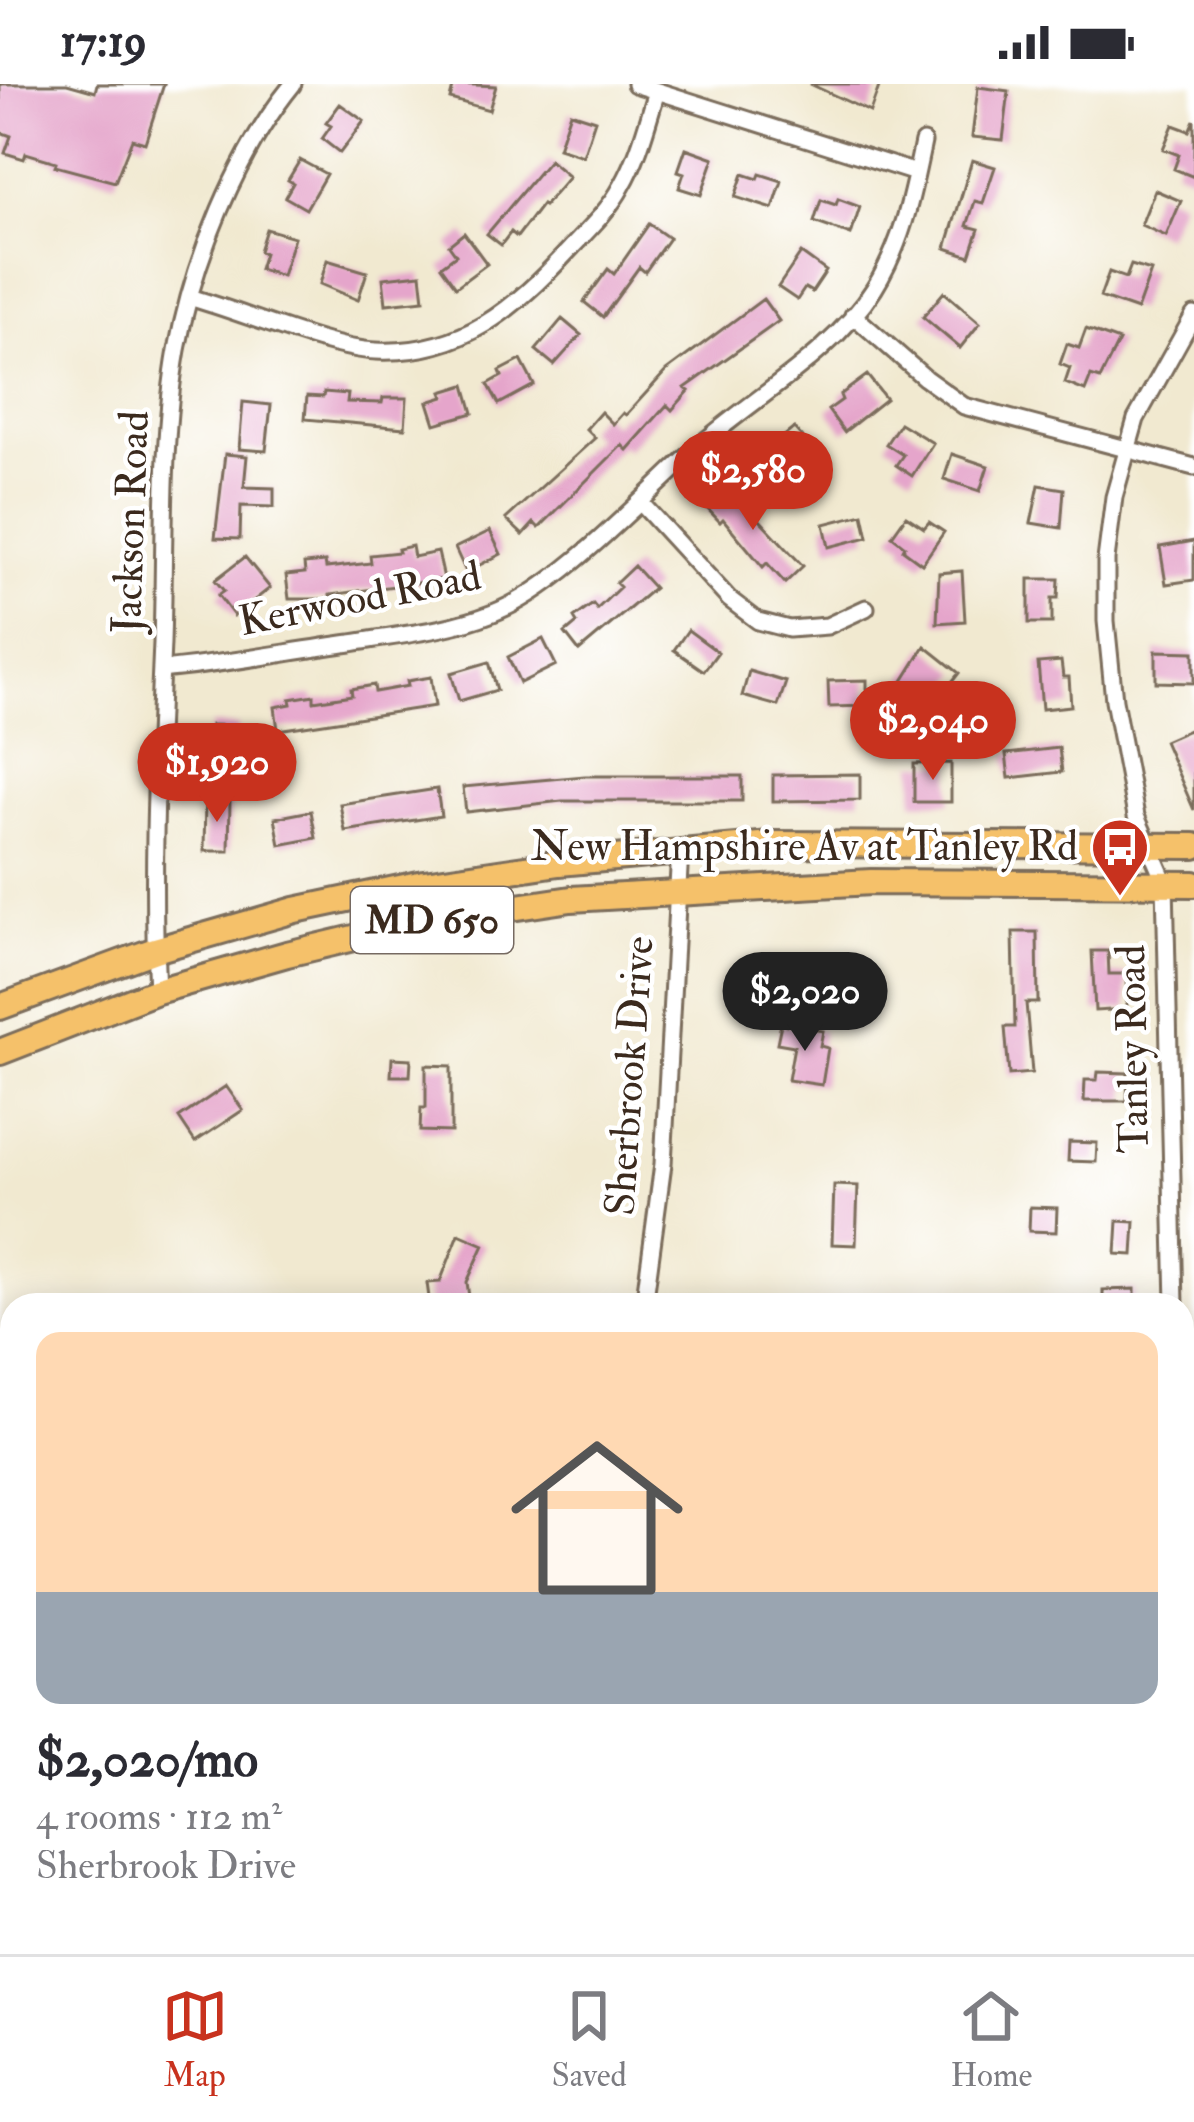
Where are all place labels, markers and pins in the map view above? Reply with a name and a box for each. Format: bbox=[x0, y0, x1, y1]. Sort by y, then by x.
pin: $2,580 bbox=[655, 431, 851, 533]
pin: $2,040 bbox=[835, 681, 1031, 783]
pin: $1,920 bbox=[119, 723, 315, 825]
bus stop icon: New Hampshire Av at Tanley Rd bbox=[1089, 816, 1151, 898]
place label: New Hampshire Av at Tanley Rd bbox=[531, 821, 1078, 873]
pin: $2,020 bbox=[707, 952, 903, 1054]

